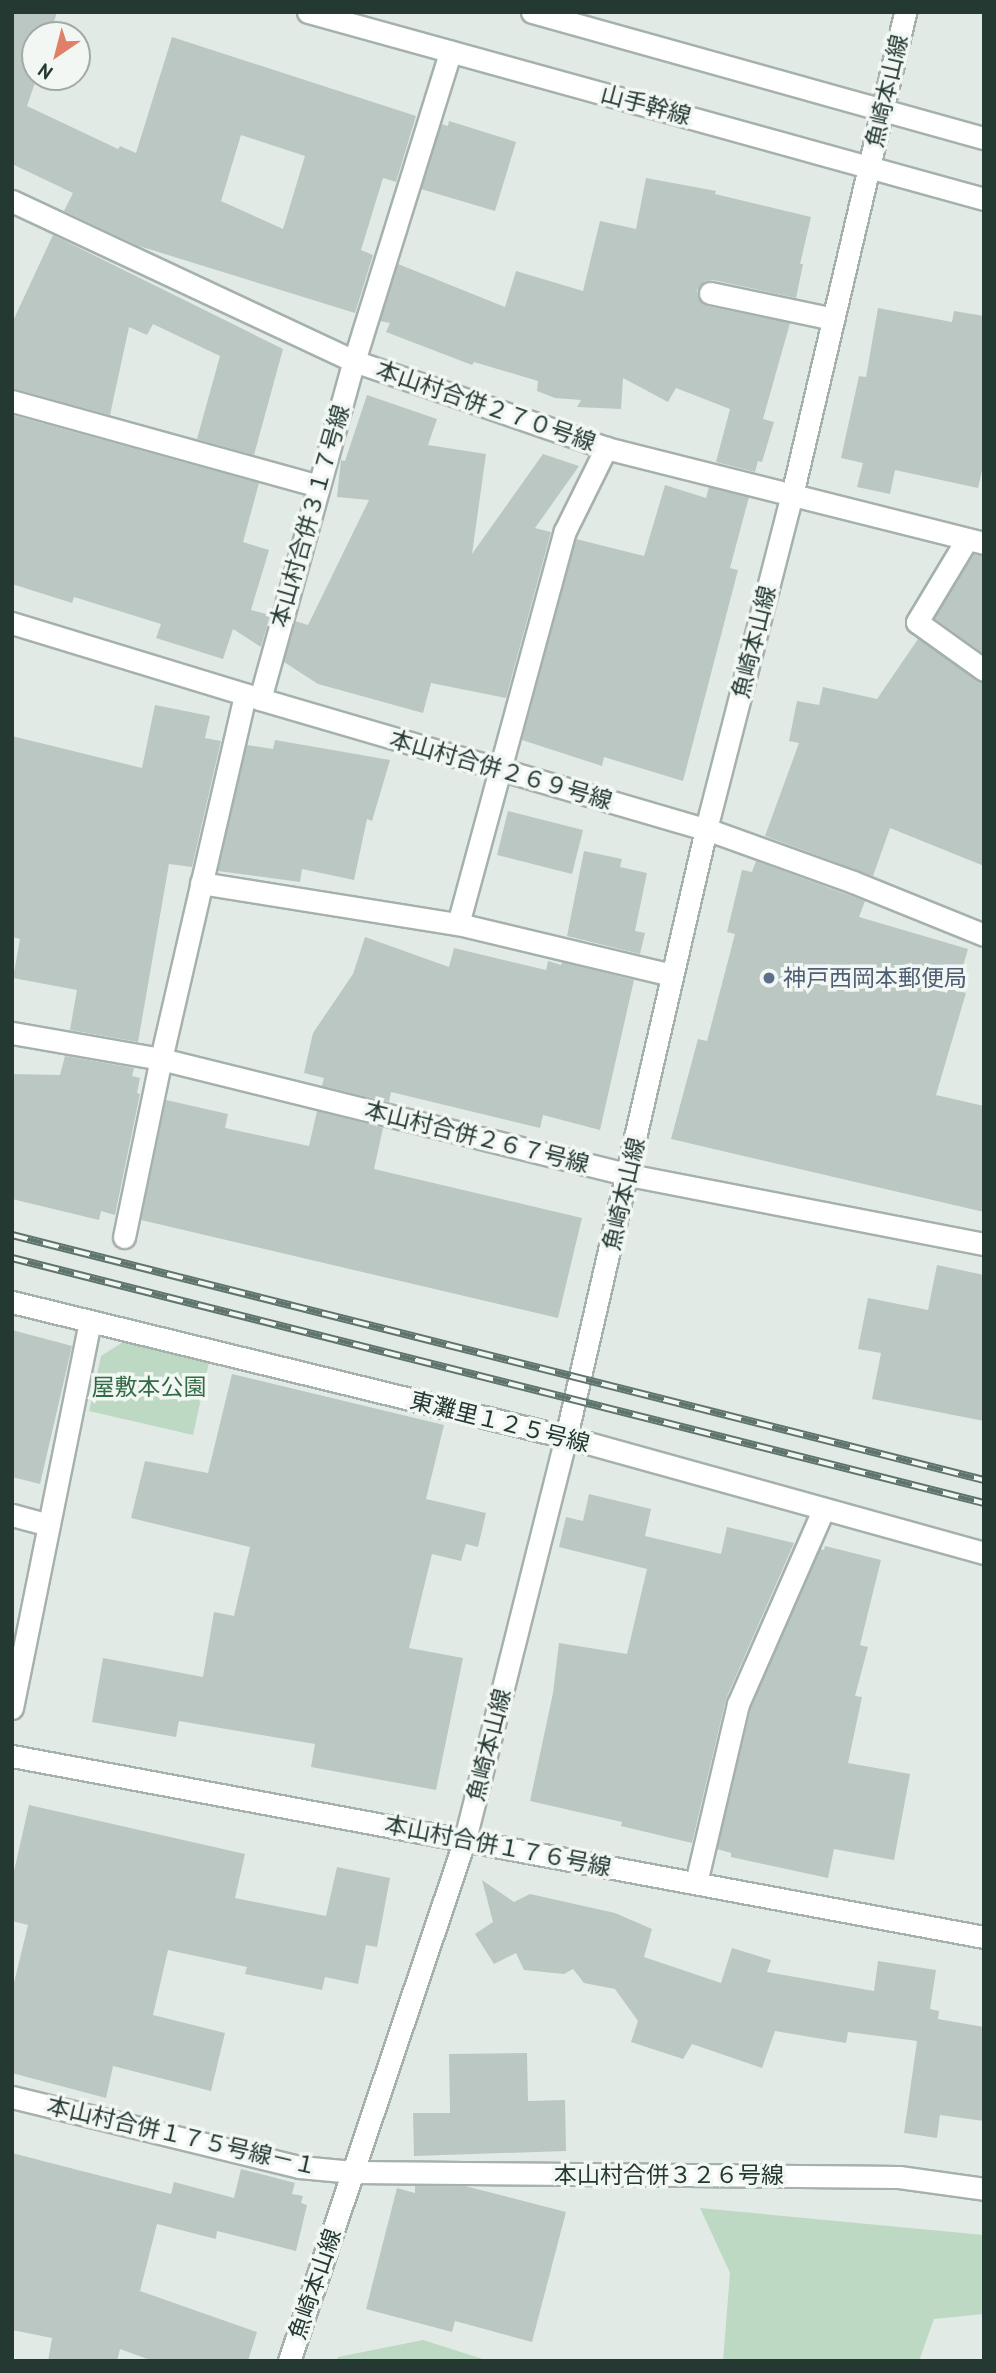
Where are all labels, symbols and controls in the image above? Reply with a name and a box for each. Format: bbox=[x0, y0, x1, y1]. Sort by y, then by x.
north arrow bbox=[21, 21, 91, 91]
street label: 魚崎本山線 bbox=[861, 32, 913, 150]
text: N bbox=[33, 58, 57, 85]
street label: 山手幹線 bbox=[598, 80, 694, 130]
street label: 本山村合併２７０号線 bbox=[373, 356, 599, 456]
street label: 本山村合併３１７号線 bbox=[265, 402, 355, 630]
street label: 魚崎本山線 bbox=[727, 583, 781, 701]
street label: 本山村合併２６９号線 bbox=[387, 725, 615, 815]
place label: 神戸西岡本郵便局 bbox=[783, 964, 967, 992]
marker: 神戸西岡本郵便局 bbox=[761, 970, 777, 986]
street label: 本山村合併２６７号線 bbox=[362, 1096, 592, 1178]
street label: 魚崎本山線 bbox=[598, 1135, 650, 1253]
park label: 屋敷本公園 bbox=[92, 1373, 206, 1401]
street label: 東灘里１２５号線 bbox=[407, 1386, 593, 1458]
street label: 魚崎本山線 bbox=[462, 1686, 516, 1804]
street label: 本山村合併１７６号線 bbox=[382, 1811, 614, 1881]
street label: 本山村合併１７５号線－１ bbox=[44, 2092, 320, 2180]
street label: 本山村合併３２６号線 bbox=[554, 2161, 784, 2189]
street label: 魚崎本山線 bbox=[283, 2225, 347, 2343]

